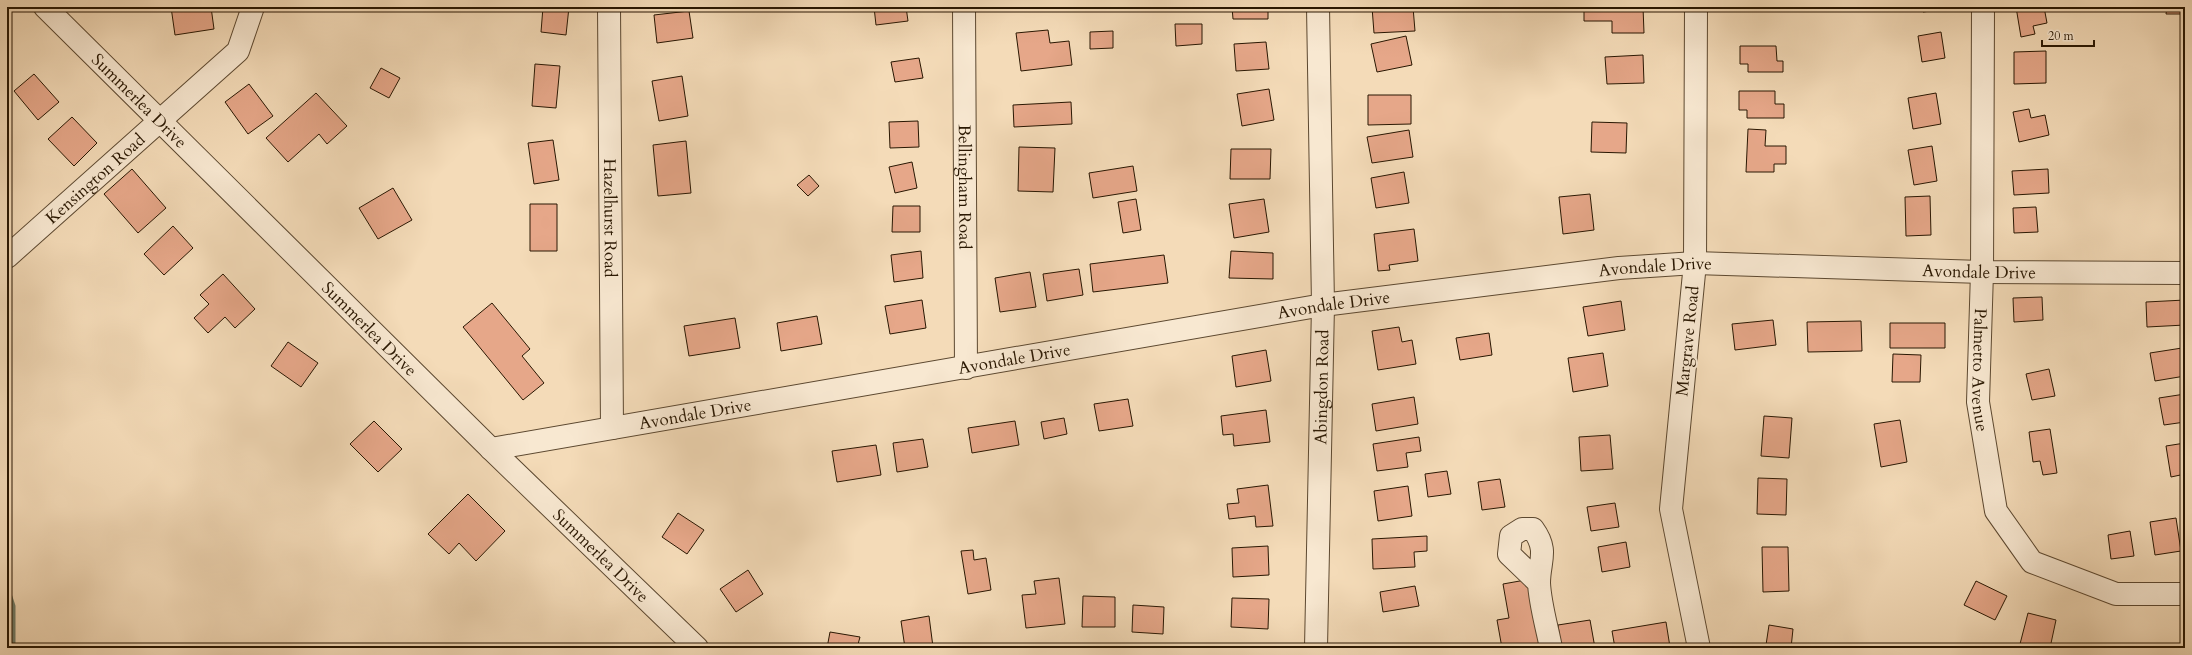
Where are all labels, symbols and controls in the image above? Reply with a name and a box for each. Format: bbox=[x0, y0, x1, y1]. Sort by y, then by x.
scale bar bbox=[2042, 22, 2094, 48]
text: 20 m bbox=[2048, 28, 2075, 44]
street label: Summerlea Drive bbox=[86, 49, 192, 153]
street label: Bellingham Road bbox=[953, 124, 976, 250]
street label: Kensington Road bbox=[41, 128, 150, 229]
street label: Hazelhurst Road bbox=[598, 158, 622, 278]
street label: Avondale Drive bbox=[1597, 252, 1712, 282]
street label: Avondale Drive bbox=[1922, 259, 2036, 284]
street label: Summerlea Drive bbox=[316, 277, 422, 381]
street label: Margrave Road bbox=[1670, 285, 1705, 397]
street label: Avondale Drive bbox=[1276, 286, 1391, 325]
street label: Palmetto Avenue bbox=[1966, 308, 1994, 433]
street label: Abingdon Road bbox=[1309, 329, 1334, 445]
street label: Avondale Drive bbox=[956, 338, 1072, 380]
street label: Avondale Drive bbox=[637, 393, 753, 435]
street label: Summerlea Drive bbox=[548, 504, 654, 608]

